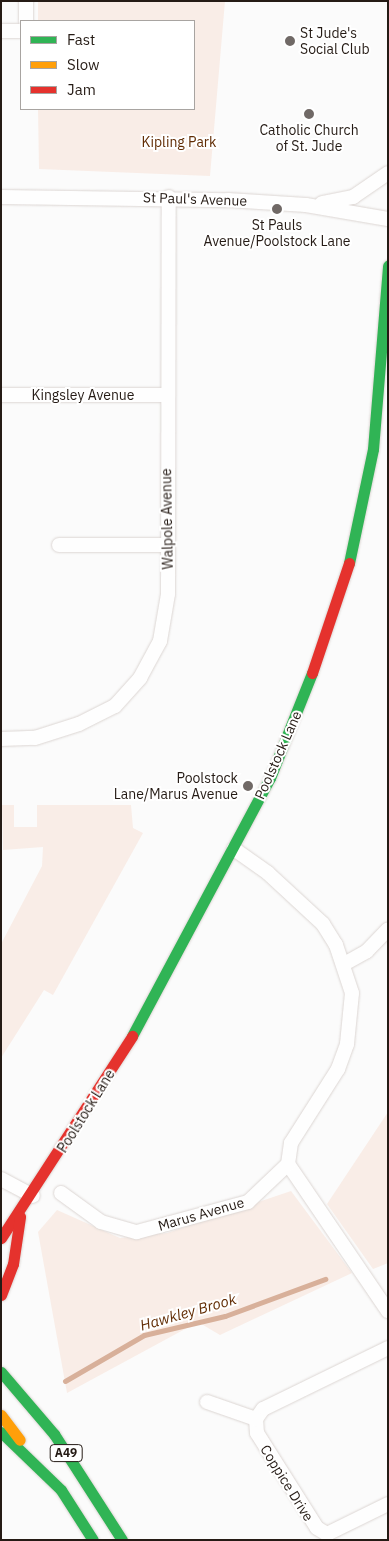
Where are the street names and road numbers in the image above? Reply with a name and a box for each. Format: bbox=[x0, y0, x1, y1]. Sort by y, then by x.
street label: St Paul's Avenue bbox=[143, 189, 247, 209]
street label: Kingsley Avenue bbox=[32, 387, 134, 403]
street label: Walpole Avenue bbox=[158, 468, 176, 570]
street label: Poolstock Lane bbox=[251, 708, 305, 802]
street label: Poolstock Lane bbox=[54, 1066, 118, 1156]
street label: Marus Avenue bbox=[156, 1194, 246, 1234]
street label: Coppice Drive bbox=[257, 1442, 317, 1524]
road number: A49 bbox=[48, 1444, 84, 1462]

